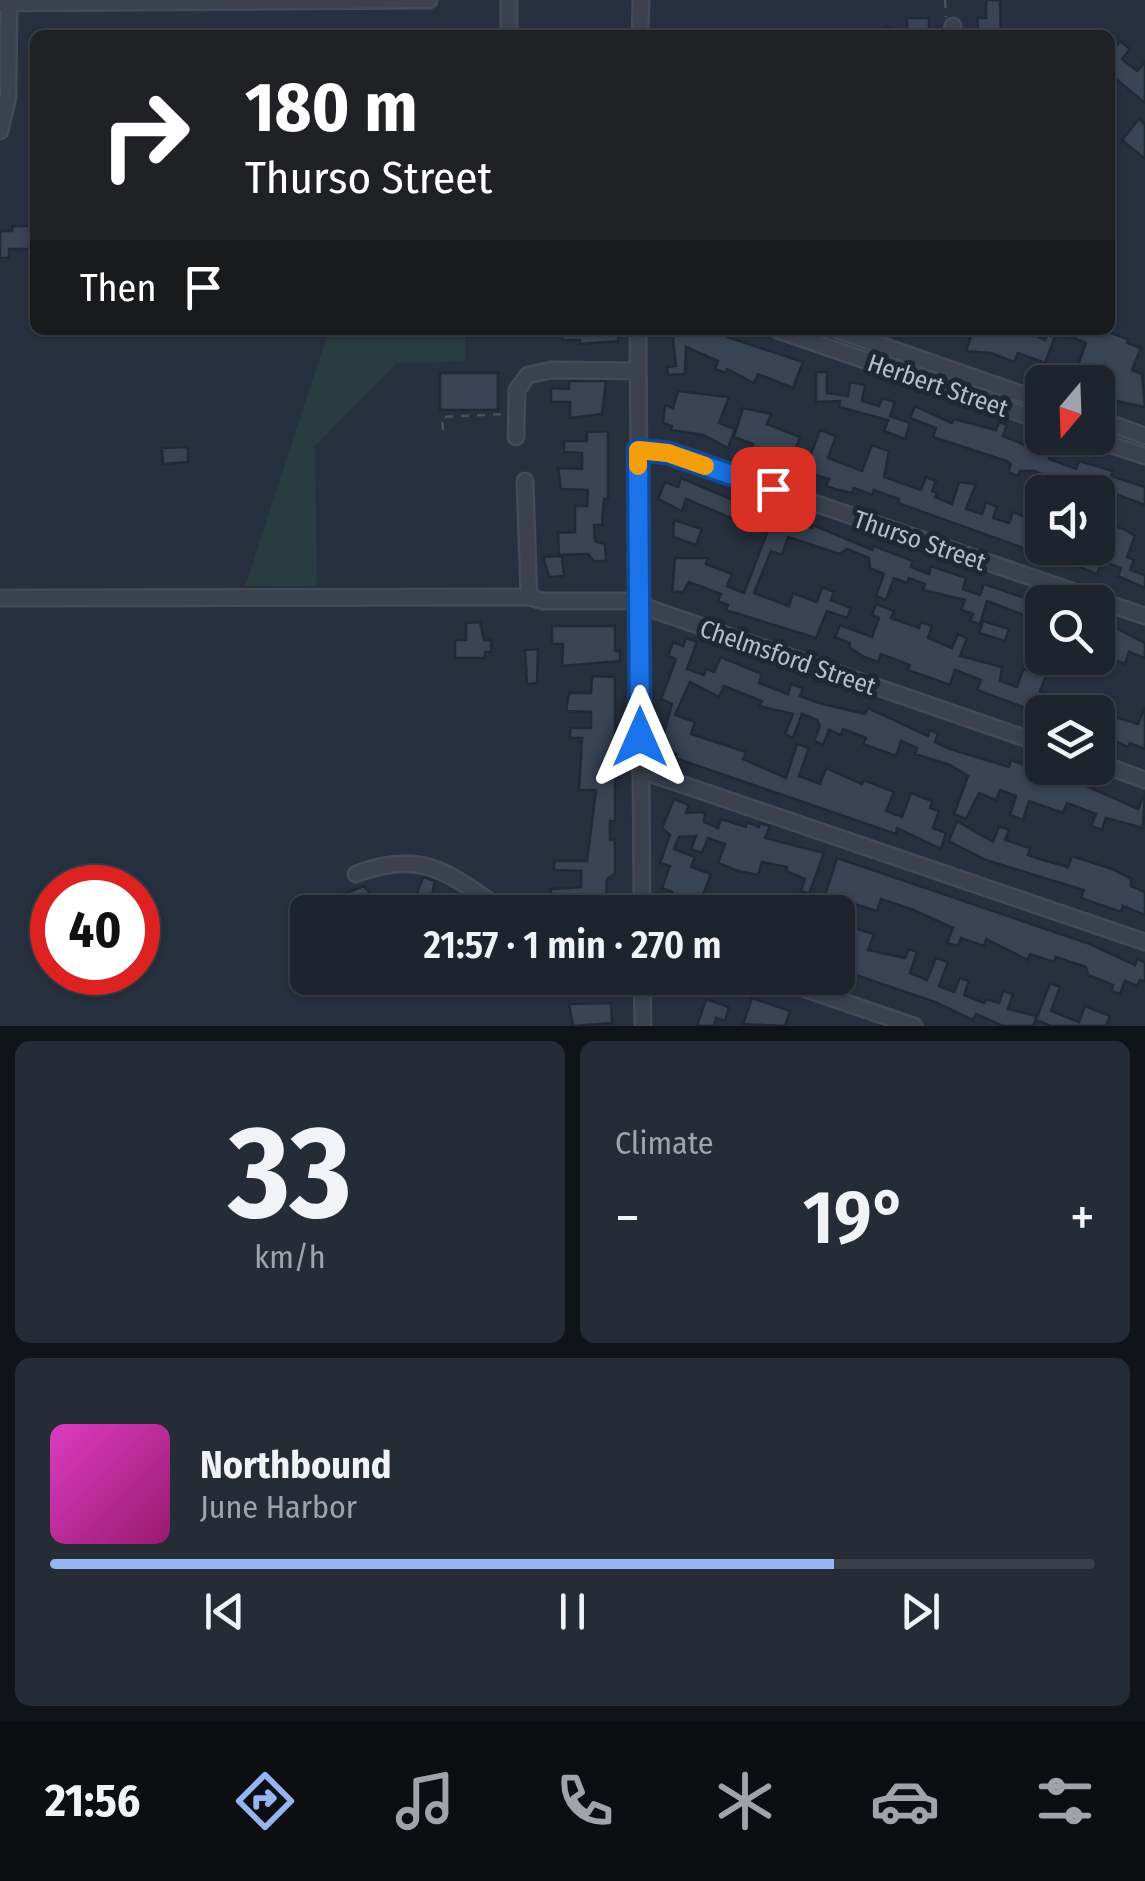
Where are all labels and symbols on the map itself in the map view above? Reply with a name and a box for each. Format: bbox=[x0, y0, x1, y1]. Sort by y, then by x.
street label: Herbert Street bbox=[864, 348, 1012, 424]
north arrow bbox=[1025, 365, 1115, 455]
pin bbox=[731, 447, 816, 532]
street label: Thurso Street bbox=[850, 504, 990, 578]
street label: Chelmsford Street bbox=[696, 614, 880, 702]
position arrow bbox=[588, 685, 692, 789]
speed limit sign: 40 bbox=[30, 865, 160, 995]

